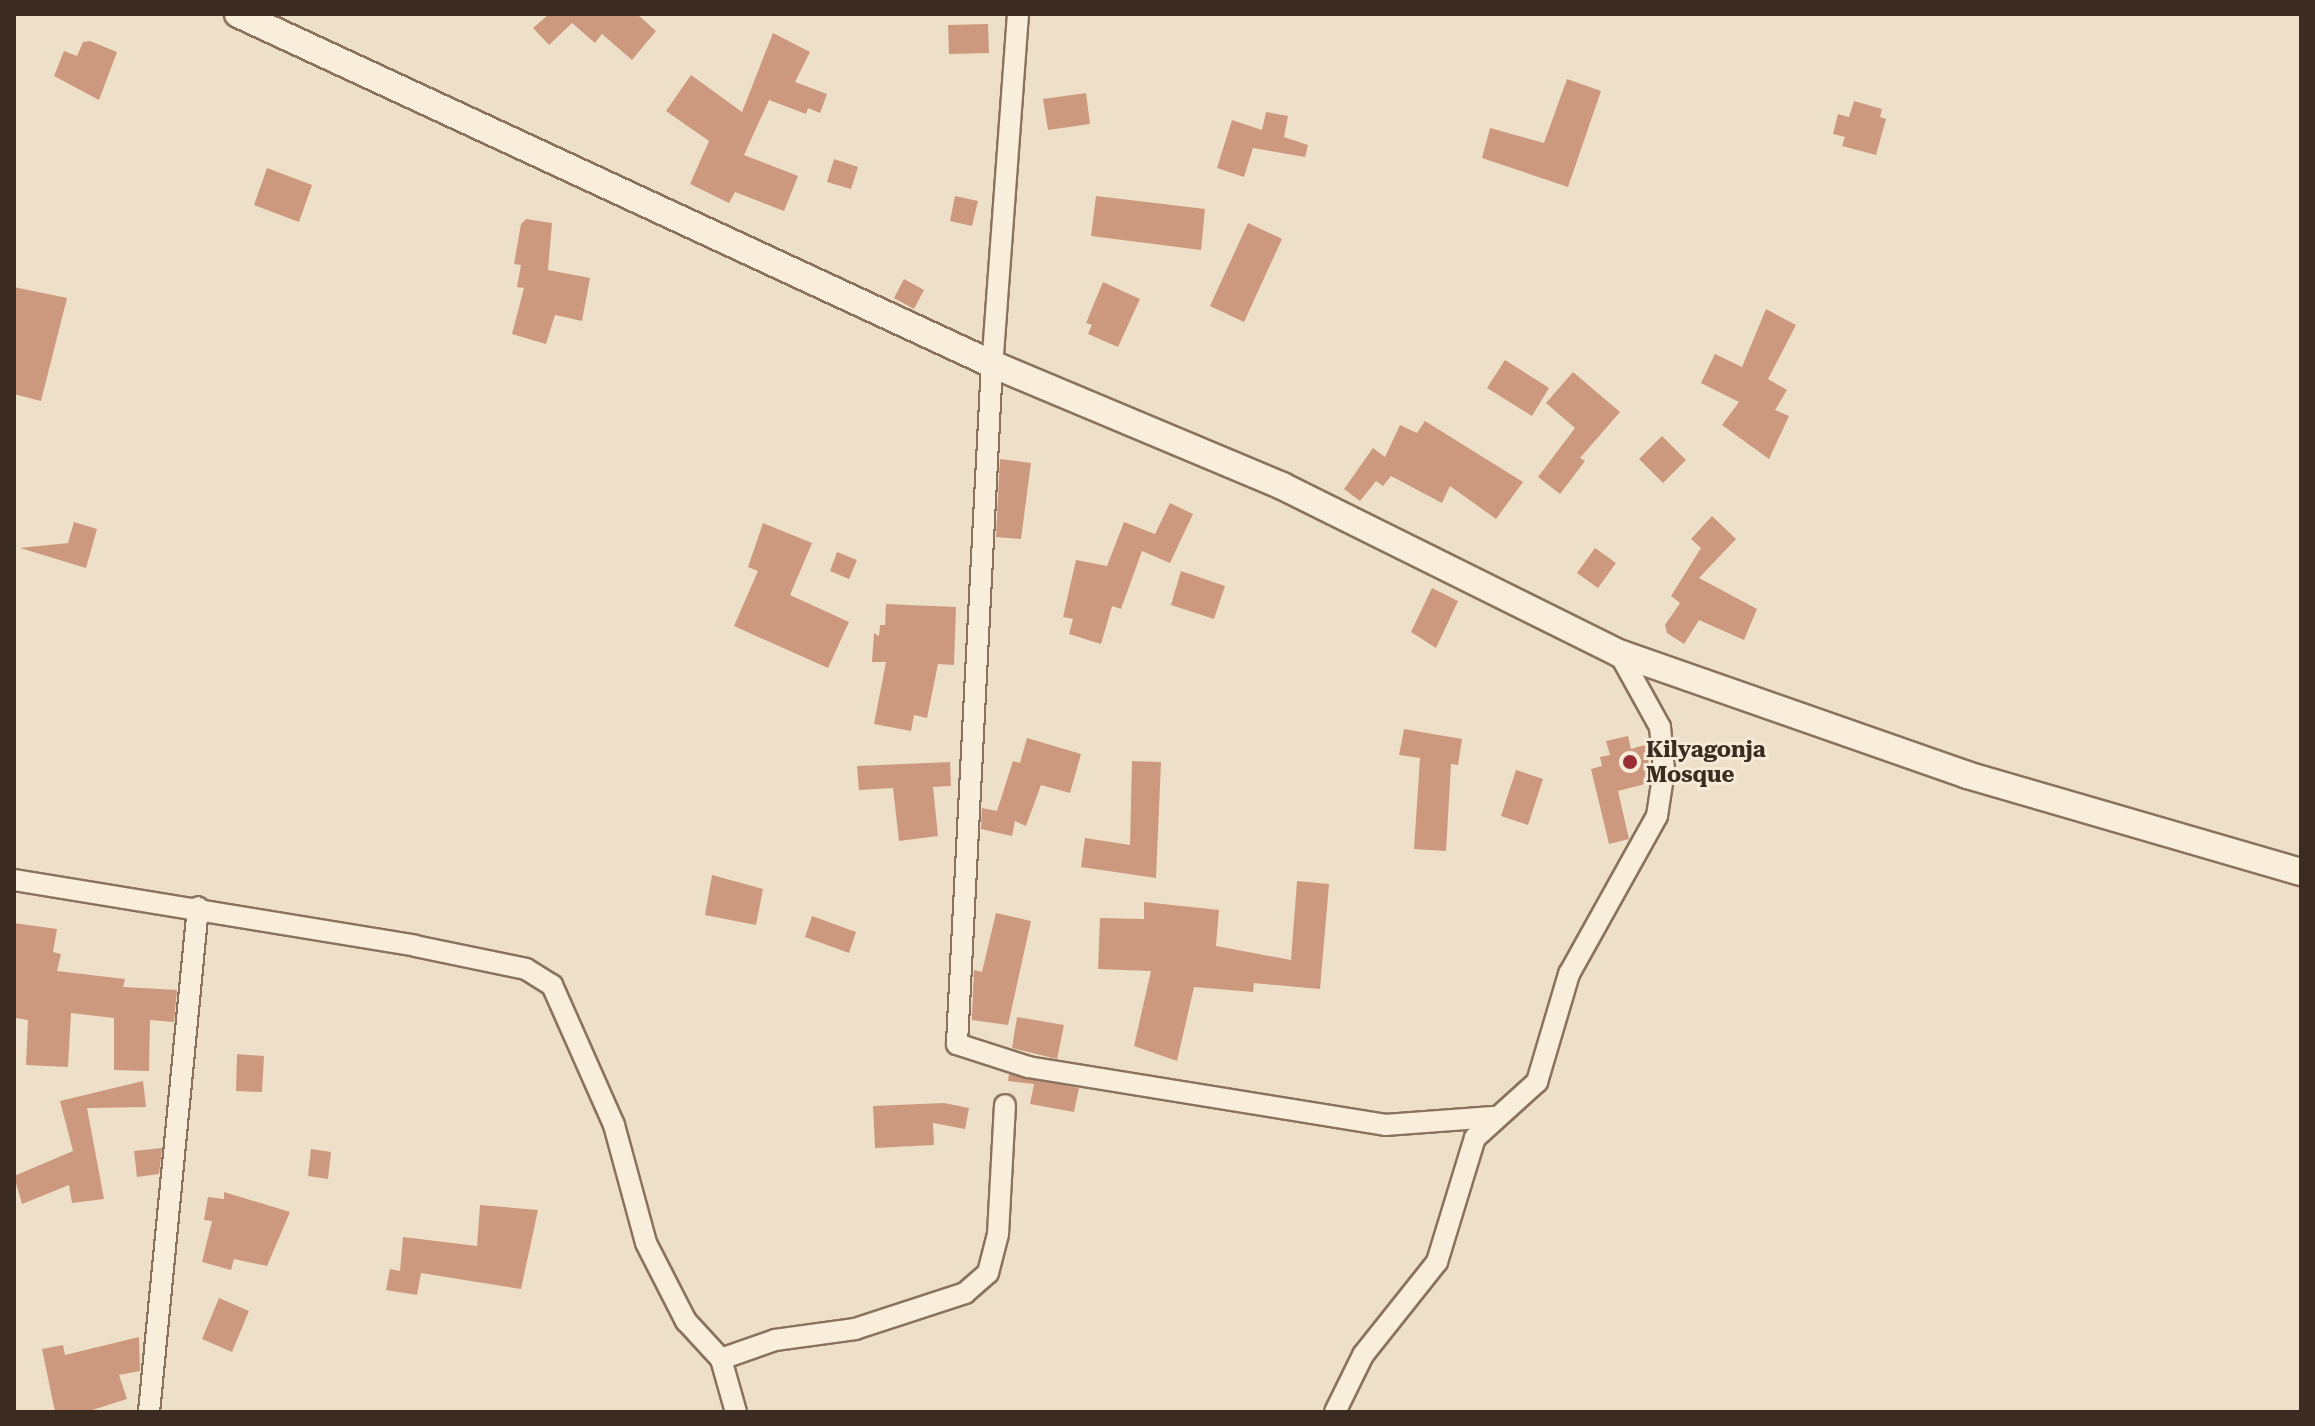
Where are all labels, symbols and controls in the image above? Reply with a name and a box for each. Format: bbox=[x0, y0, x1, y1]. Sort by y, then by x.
place label: Kilyagonja Mosque bbox=[1646, 736, 1766, 788]
marker: Kilyagonja Mosque bbox=[1621, 753, 1639, 771]

